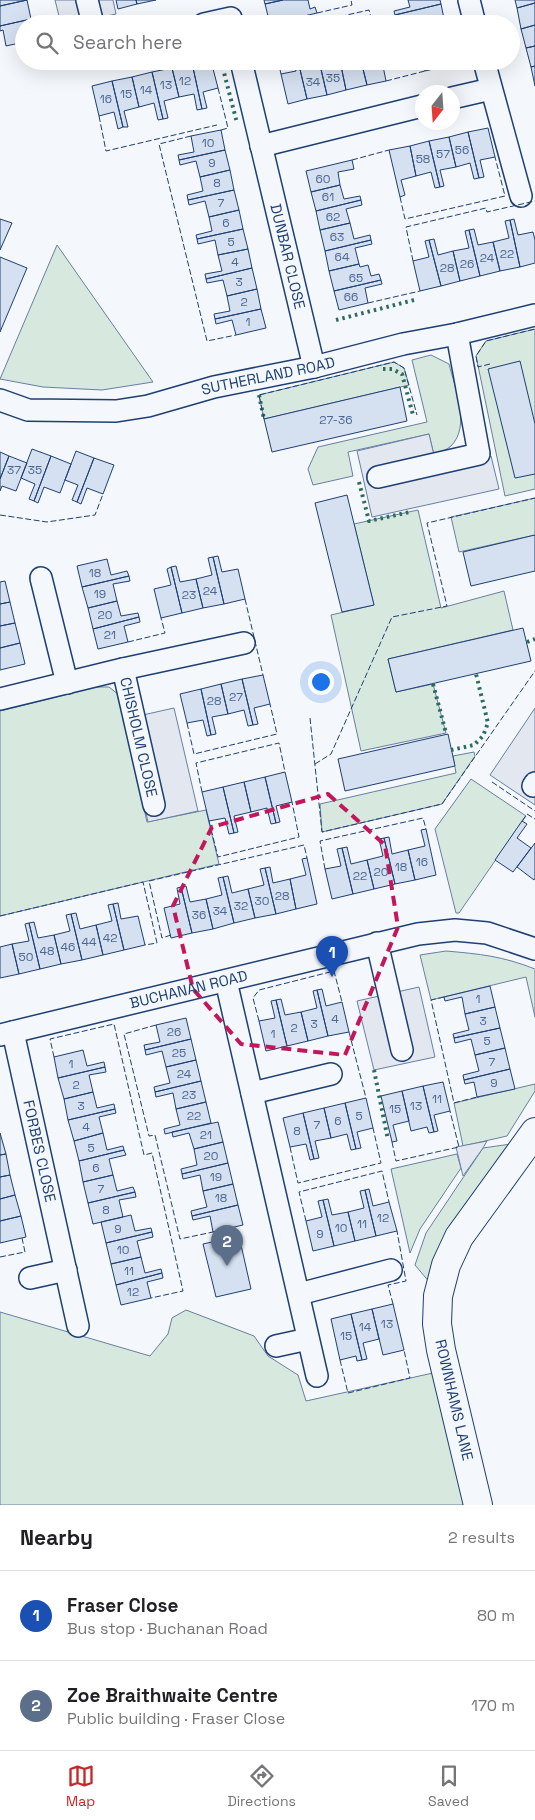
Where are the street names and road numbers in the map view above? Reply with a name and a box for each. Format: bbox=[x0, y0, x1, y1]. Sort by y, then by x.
street label: DUNBAR CLOSE bbox=[266, 202, 310, 311]
street label: SUTHERLAND ROAD bbox=[199, 352, 337, 399]
street label: CHISHOLM CLOSE bbox=[116, 675, 162, 799]
street label: BUCHANAN ROAD bbox=[127, 966, 249, 1012]
street label: FORBES CLOSE bbox=[19, 1098, 60, 1204]
street label: ROWNHAMS LANE bbox=[431, 1337, 478, 1462]

